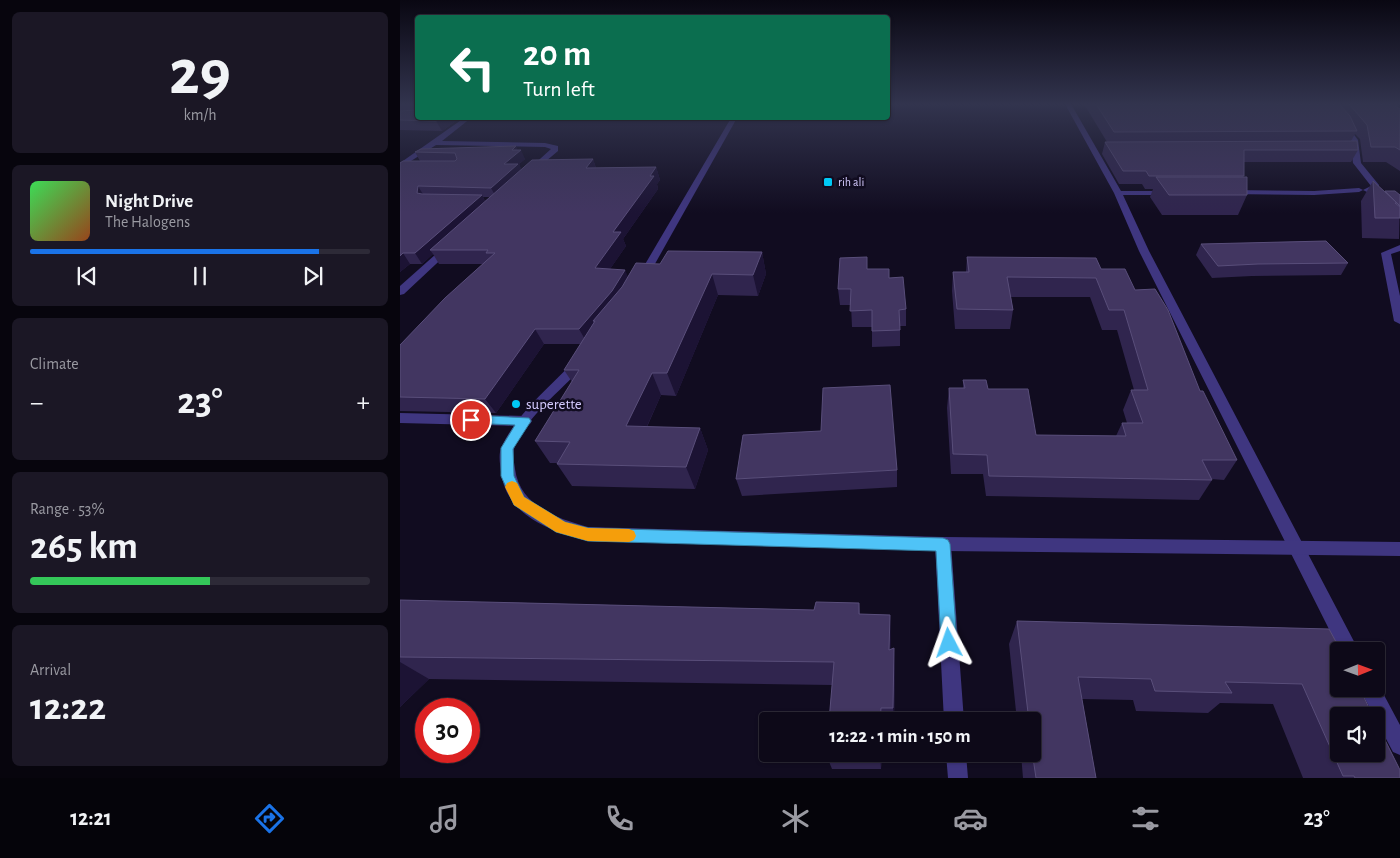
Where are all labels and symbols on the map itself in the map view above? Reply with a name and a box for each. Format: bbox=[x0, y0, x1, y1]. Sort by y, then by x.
marker: rih ali bbox=[822, 176, 834, 188]
place label: rih ali bbox=[838, 176, 864, 188]
place label: superette bbox=[526, 397, 582, 412]
marker: superette bbox=[510, 398, 522, 410]
pin bbox=[450, 399, 492, 441]
position arrow bbox=[922, 616, 974, 668]
north arrow bbox=[1330, 642, 1385, 698]
speed limit sign: 30 bbox=[415, 698, 480, 763]

